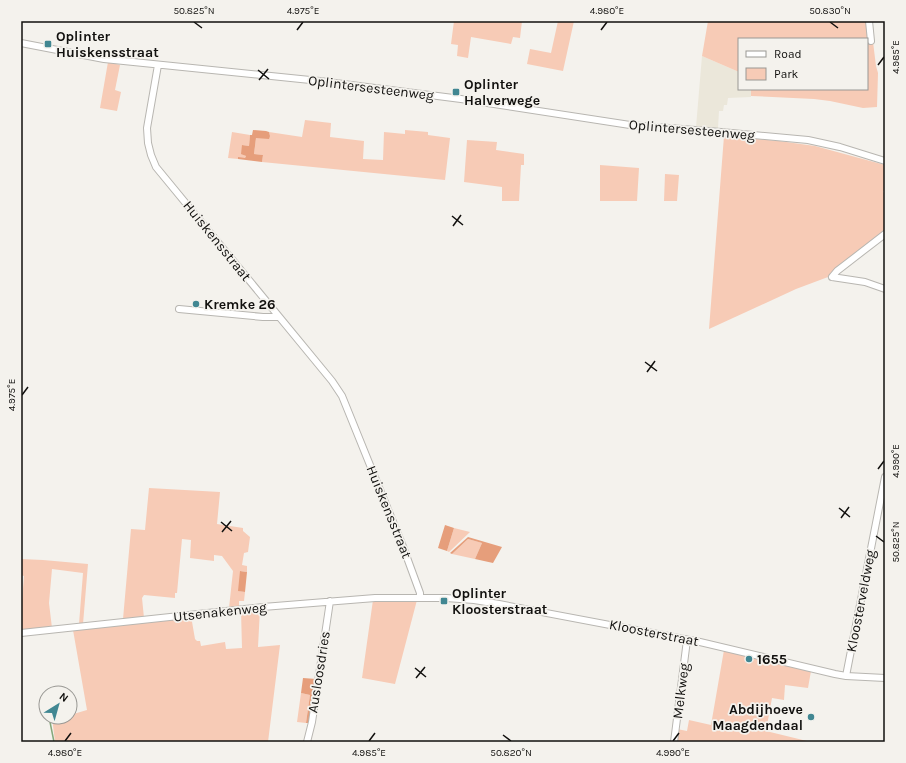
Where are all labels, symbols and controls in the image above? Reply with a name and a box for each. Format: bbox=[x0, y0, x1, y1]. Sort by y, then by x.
text: 50.825°N bbox=[173, 5, 215, 17]
text: 4.975°E bbox=[287, 5, 319, 17]
text: 4.980°E bbox=[590, 5, 624, 17]
text: 50.830°N bbox=[809, 5, 851, 17]
place label: Oplinter Huiskensstraat bbox=[56, 28, 159, 61]
legend bbox=[738, 38, 868, 90]
marker: Oplinter Huiskensstraat bbox=[43, 39, 53, 49]
text: 4.985°E bbox=[890, 40, 902, 74]
text: Road bbox=[774, 47, 802, 61]
text: Park bbox=[774, 67, 799, 81]
street label: Oplintersesteenweg bbox=[307, 72, 435, 104]
place label: Oplinter Halverwege bbox=[464, 76, 540, 109]
marker: Oplinter Halverwege bbox=[451, 87, 461, 97]
street label: Oplintersesteenweg bbox=[628, 116, 756, 144]
street label: Huiskensstraat bbox=[179, 197, 255, 285]
place label: Kremke 26 bbox=[204, 296, 276, 313]
marker: Kremke 26 bbox=[191, 299, 201, 309]
text: 4.975°E bbox=[6, 379, 18, 411]
text: 4.990°E bbox=[890, 444, 902, 478]
street label: Huiskensstraat bbox=[363, 463, 415, 561]
text: 50.825°N bbox=[890, 521, 902, 563]
street label: Kloosterveldweg bbox=[843, 548, 879, 654]
place label: Oplinter Kloosterstraat bbox=[452, 585, 548, 618]
marker: Oplinter Kloosterstraat bbox=[439, 596, 449, 606]
street label: Utsenakenweg bbox=[172, 599, 268, 625]
street label: Kloosterstraat bbox=[608, 616, 700, 650]
street label: Ausloosdries bbox=[304, 630, 334, 714]
place label: 1655 bbox=[757, 651, 787, 668]
marker: 1655 bbox=[744, 654, 754, 664]
street label: Melkweg bbox=[669, 662, 693, 720]
north arrow bbox=[38, 685, 78, 725]
text: N bbox=[57, 690, 71, 705]
place label: Abdijhoeve Maagdendaal bbox=[712, 701, 803, 734]
marker: Abdijhoeve Maagdendaal bbox=[806, 712, 816, 722]
text: 4.980°E bbox=[48, 747, 82, 759]
text: 4.985°E bbox=[352, 747, 386, 759]
text: 50.820°N bbox=[490, 747, 532, 759]
text: 4.990°E bbox=[656, 747, 690, 759]

